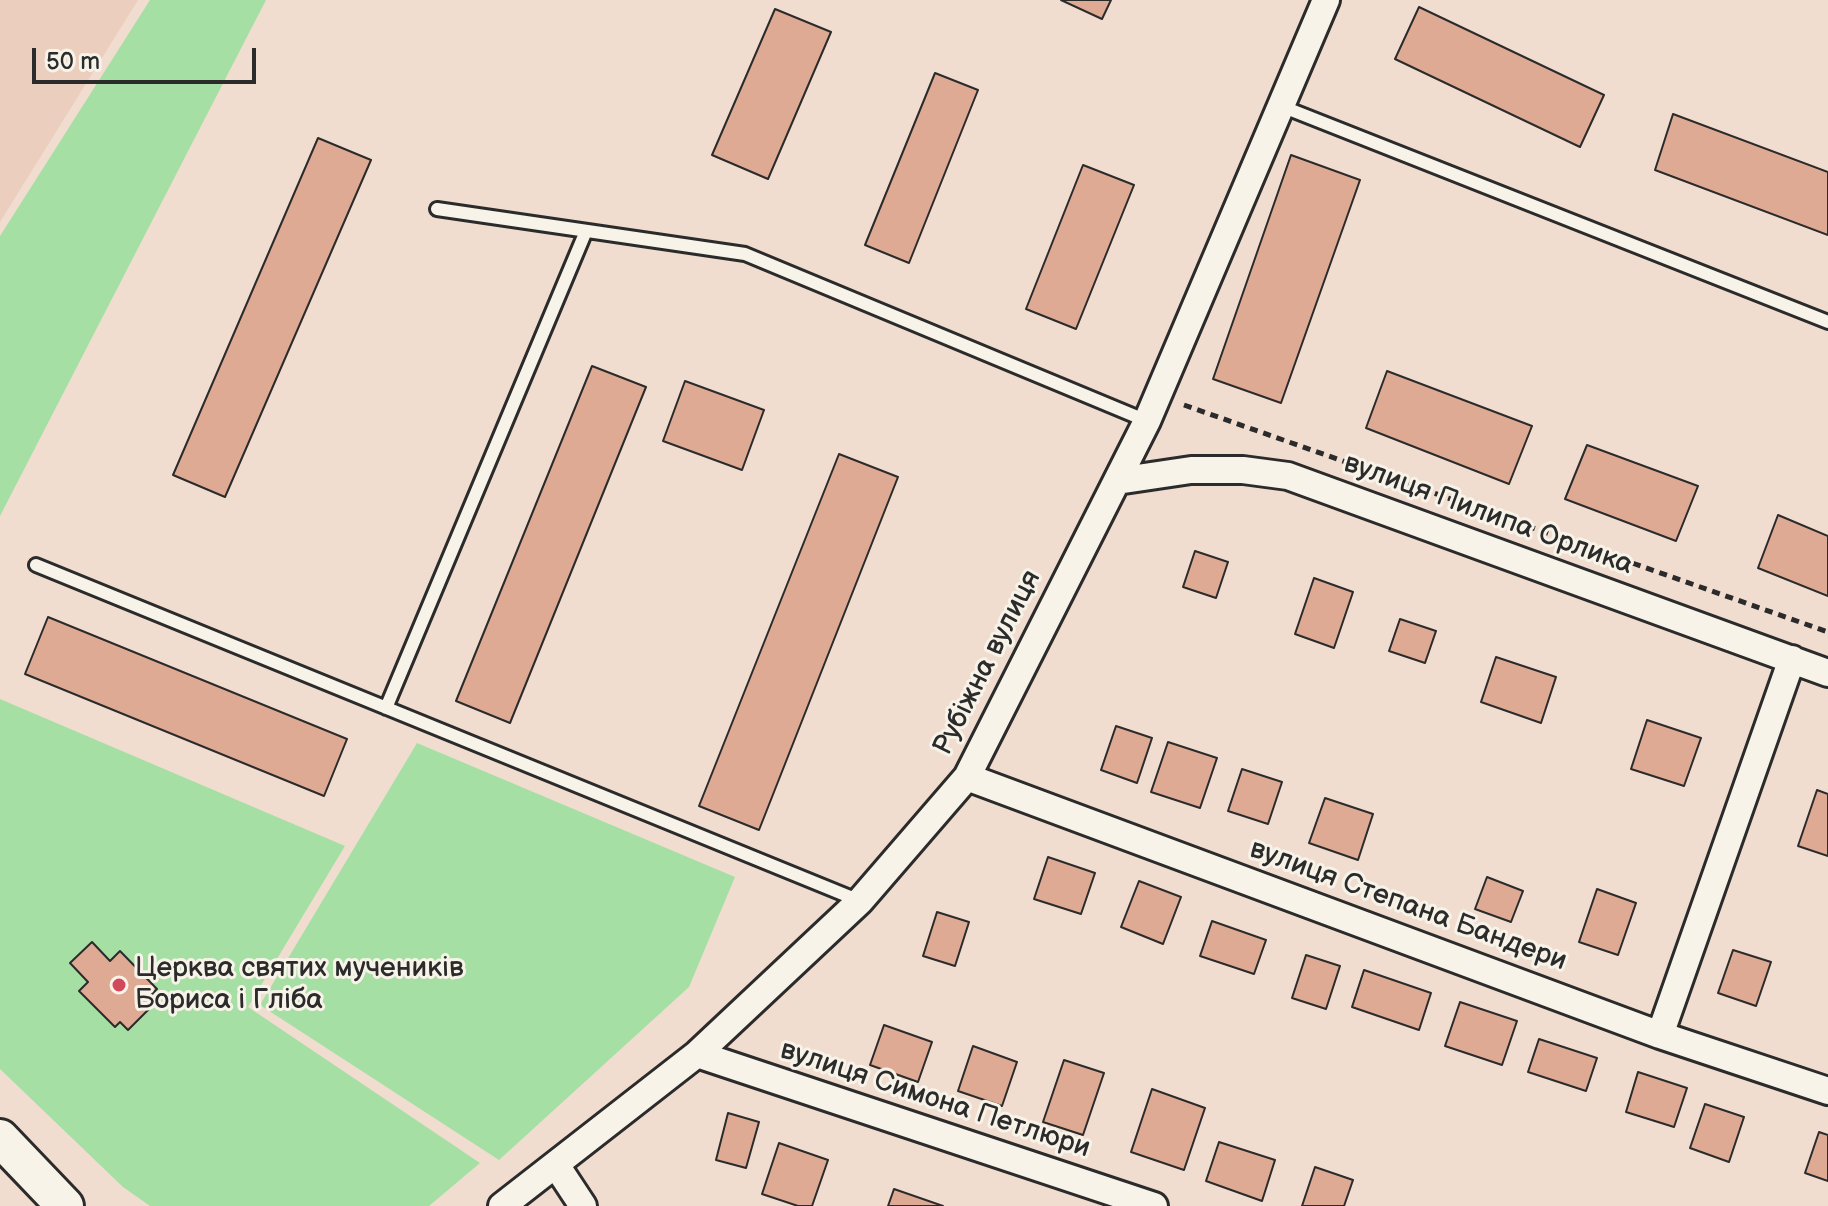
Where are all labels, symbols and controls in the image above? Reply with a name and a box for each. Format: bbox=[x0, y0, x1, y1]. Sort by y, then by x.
scale bar bbox=[36, 32, 260, 82]
text: 50 m bbox=[46, 47, 100, 76]
street label: вулиця Пилипа Орлика bbox=[1339, 447, 1637, 583]
street label: Рубіжна вулиця bbox=[927, 565, 1049, 761]
street label: вулиця Степана Бандери bbox=[1245, 833, 1571, 979]
place label: Церква святих мучеників Бориса і Гліба bbox=[135, 952, 464, 1018]
marker: Церква святих мучеників Бориса і Гліба bbox=[110, 976, 128, 994]
street label: вулиця Симона Петлюри bbox=[776, 1034, 1094, 1166]

